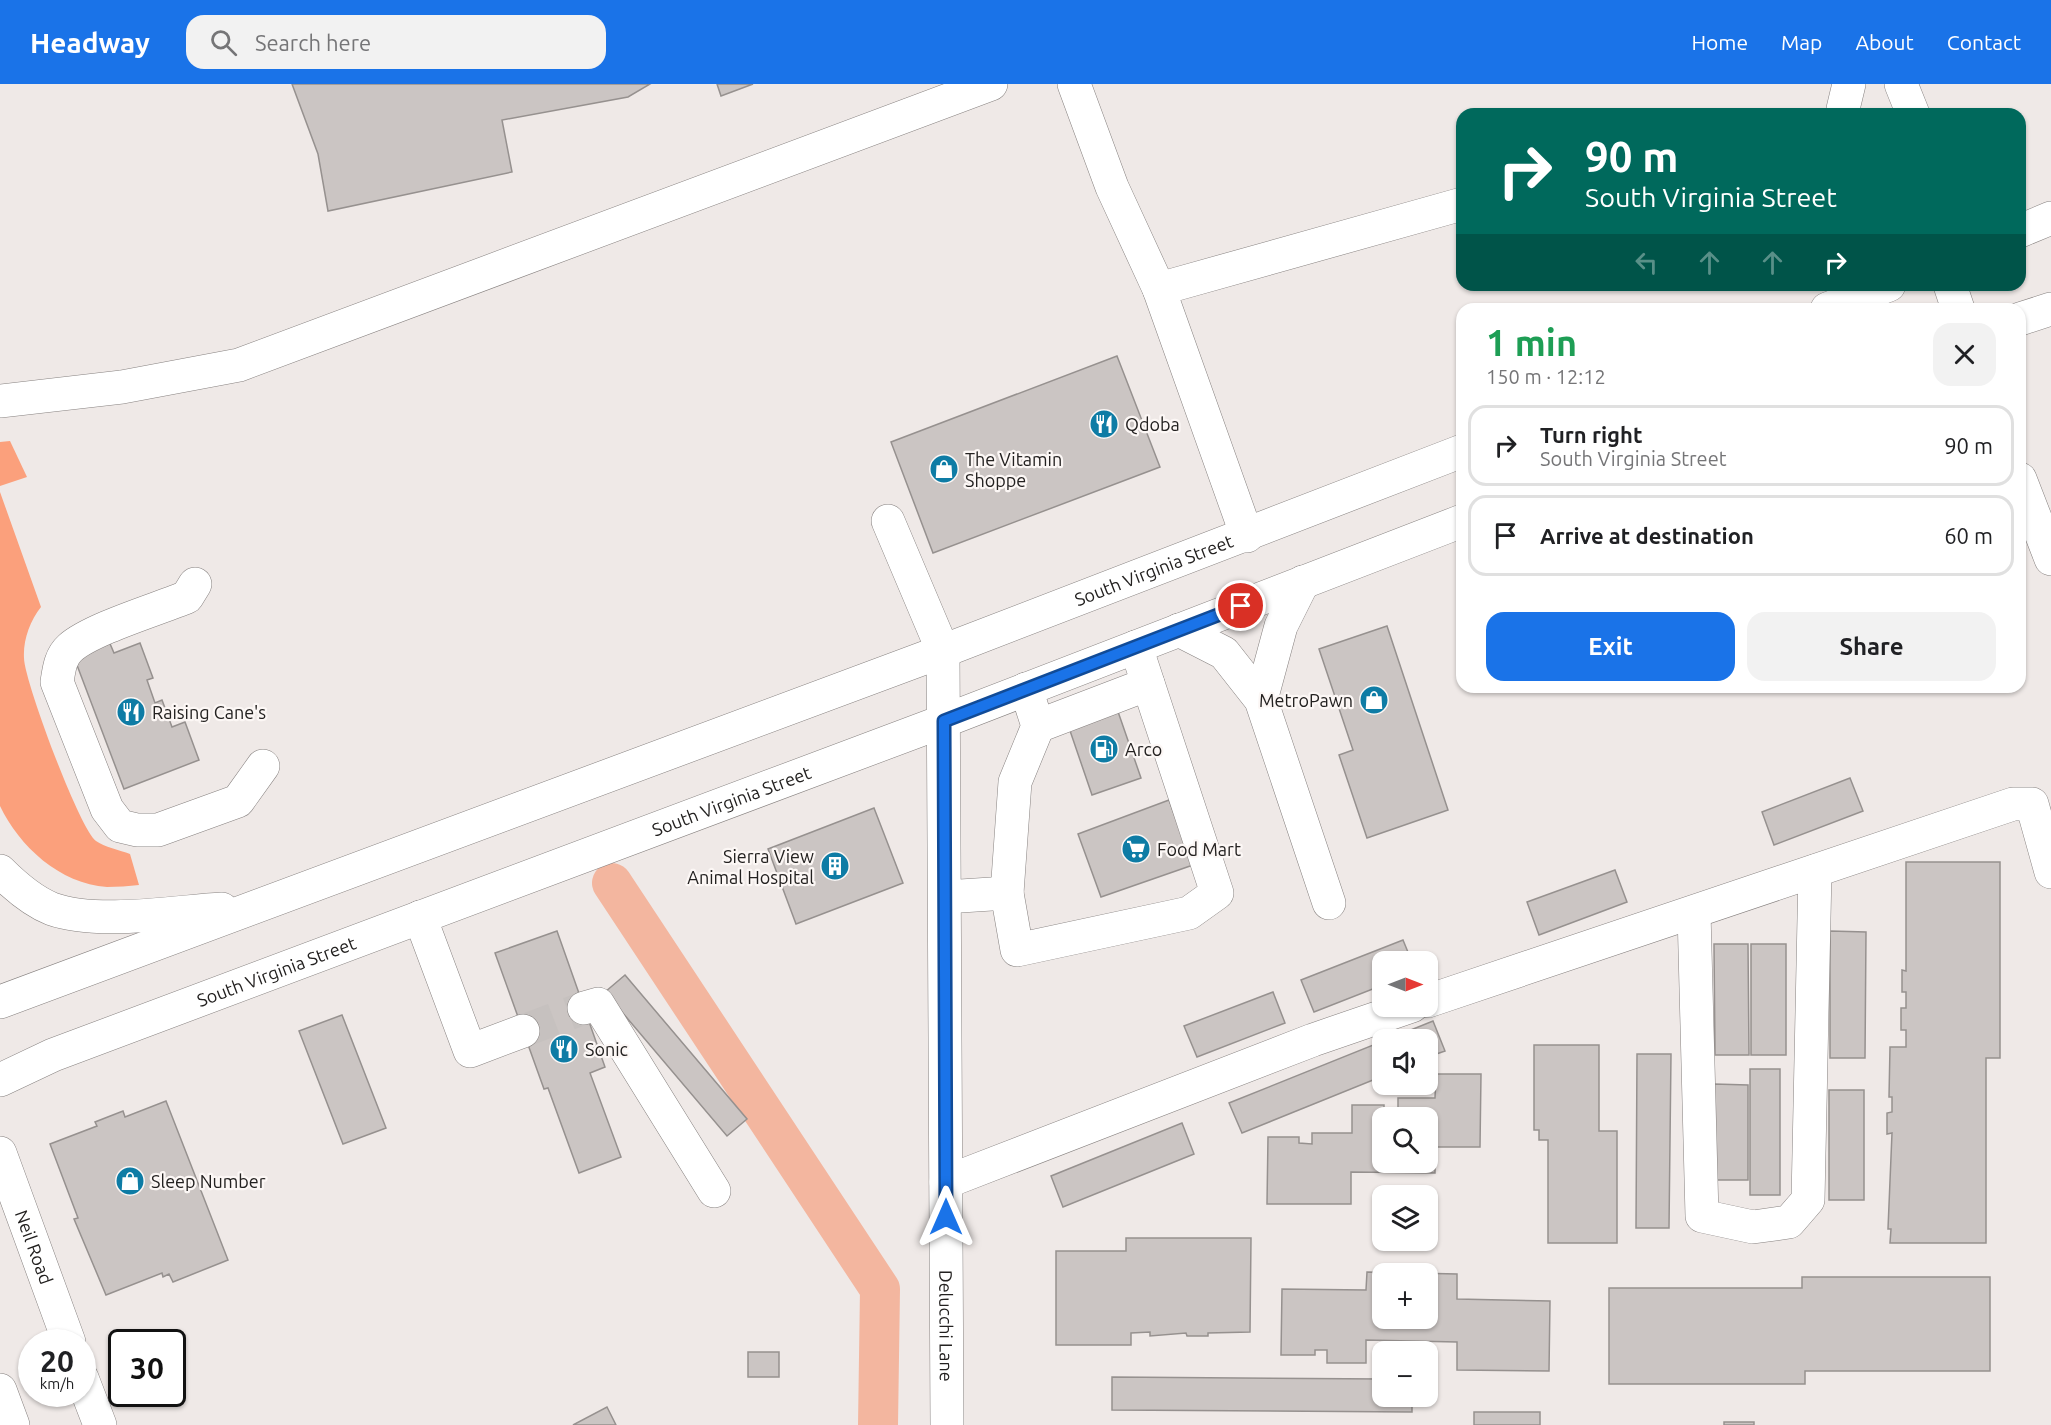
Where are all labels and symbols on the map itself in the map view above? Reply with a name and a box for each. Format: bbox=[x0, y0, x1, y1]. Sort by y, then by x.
restaurant icon: Qdoba bbox=[1088, 408, 1120, 440]
place label: Qdoba bbox=[1125, 414, 1180, 435]
place label: The Vitamin Shoppe bbox=[965, 449, 1062, 490]
shop icon: The Vitamin Shoppe bbox=[928, 453, 960, 485]
street label: South Virginia Street bbox=[1072, 530, 1236, 609]
pin bbox=[1215, 580, 1266, 631]
shop icon: MetroPawn bbox=[1358, 684, 1390, 716]
place label: MetroPawn bbox=[1259, 690, 1353, 710]
restaurant icon: Raising Cane's bbox=[115, 696, 147, 728]
place label: Raising Cane's bbox=[152, 702, 266, 722]
fuel station icon: Arco bbox=[1088, 733, 1120, 765]
place label: Arco bbox=[1125, 739, 1162, 759]
street label: South Virginia Street bbox=[649, 762, 813, 840]
supermarket icon: Food Mart bbox=[1120, 833, 1152, 865]
place label: Food Mart bbox=[1157, 839, 1241, 859]
place label: Sierra View Animal Hospital bbox=[687, 846, 814, 887]
building icon: Sierra View Animal Hospital bbox=[819, 850, 851, 882]
street label: South Virginia Street bbox=[194, 932, 358, 1010]
north arrow bbox=[1372, 951, 1438, 1017]
restaurant icon: Sonic bbox=[548, 1033, 580, 1065]
place label: Sonic bbox=[585, 1039, 628, 1059]
shop icon: Sleep Number bbox=[114, 1165, 146, 1197]
place label: Sleep Number bbox=[151, 1171, 266, 1191]
position arrow bbox=[914, 1185, 978, 1249]
street label: Neil Road bbox=[12, 1207, 57, 1287]
street label: Delucchi Lane bbox=[936, 1270, 957, 1382]
speed limit sign: 30 bbox=[108, 1329, 186, 1407]

